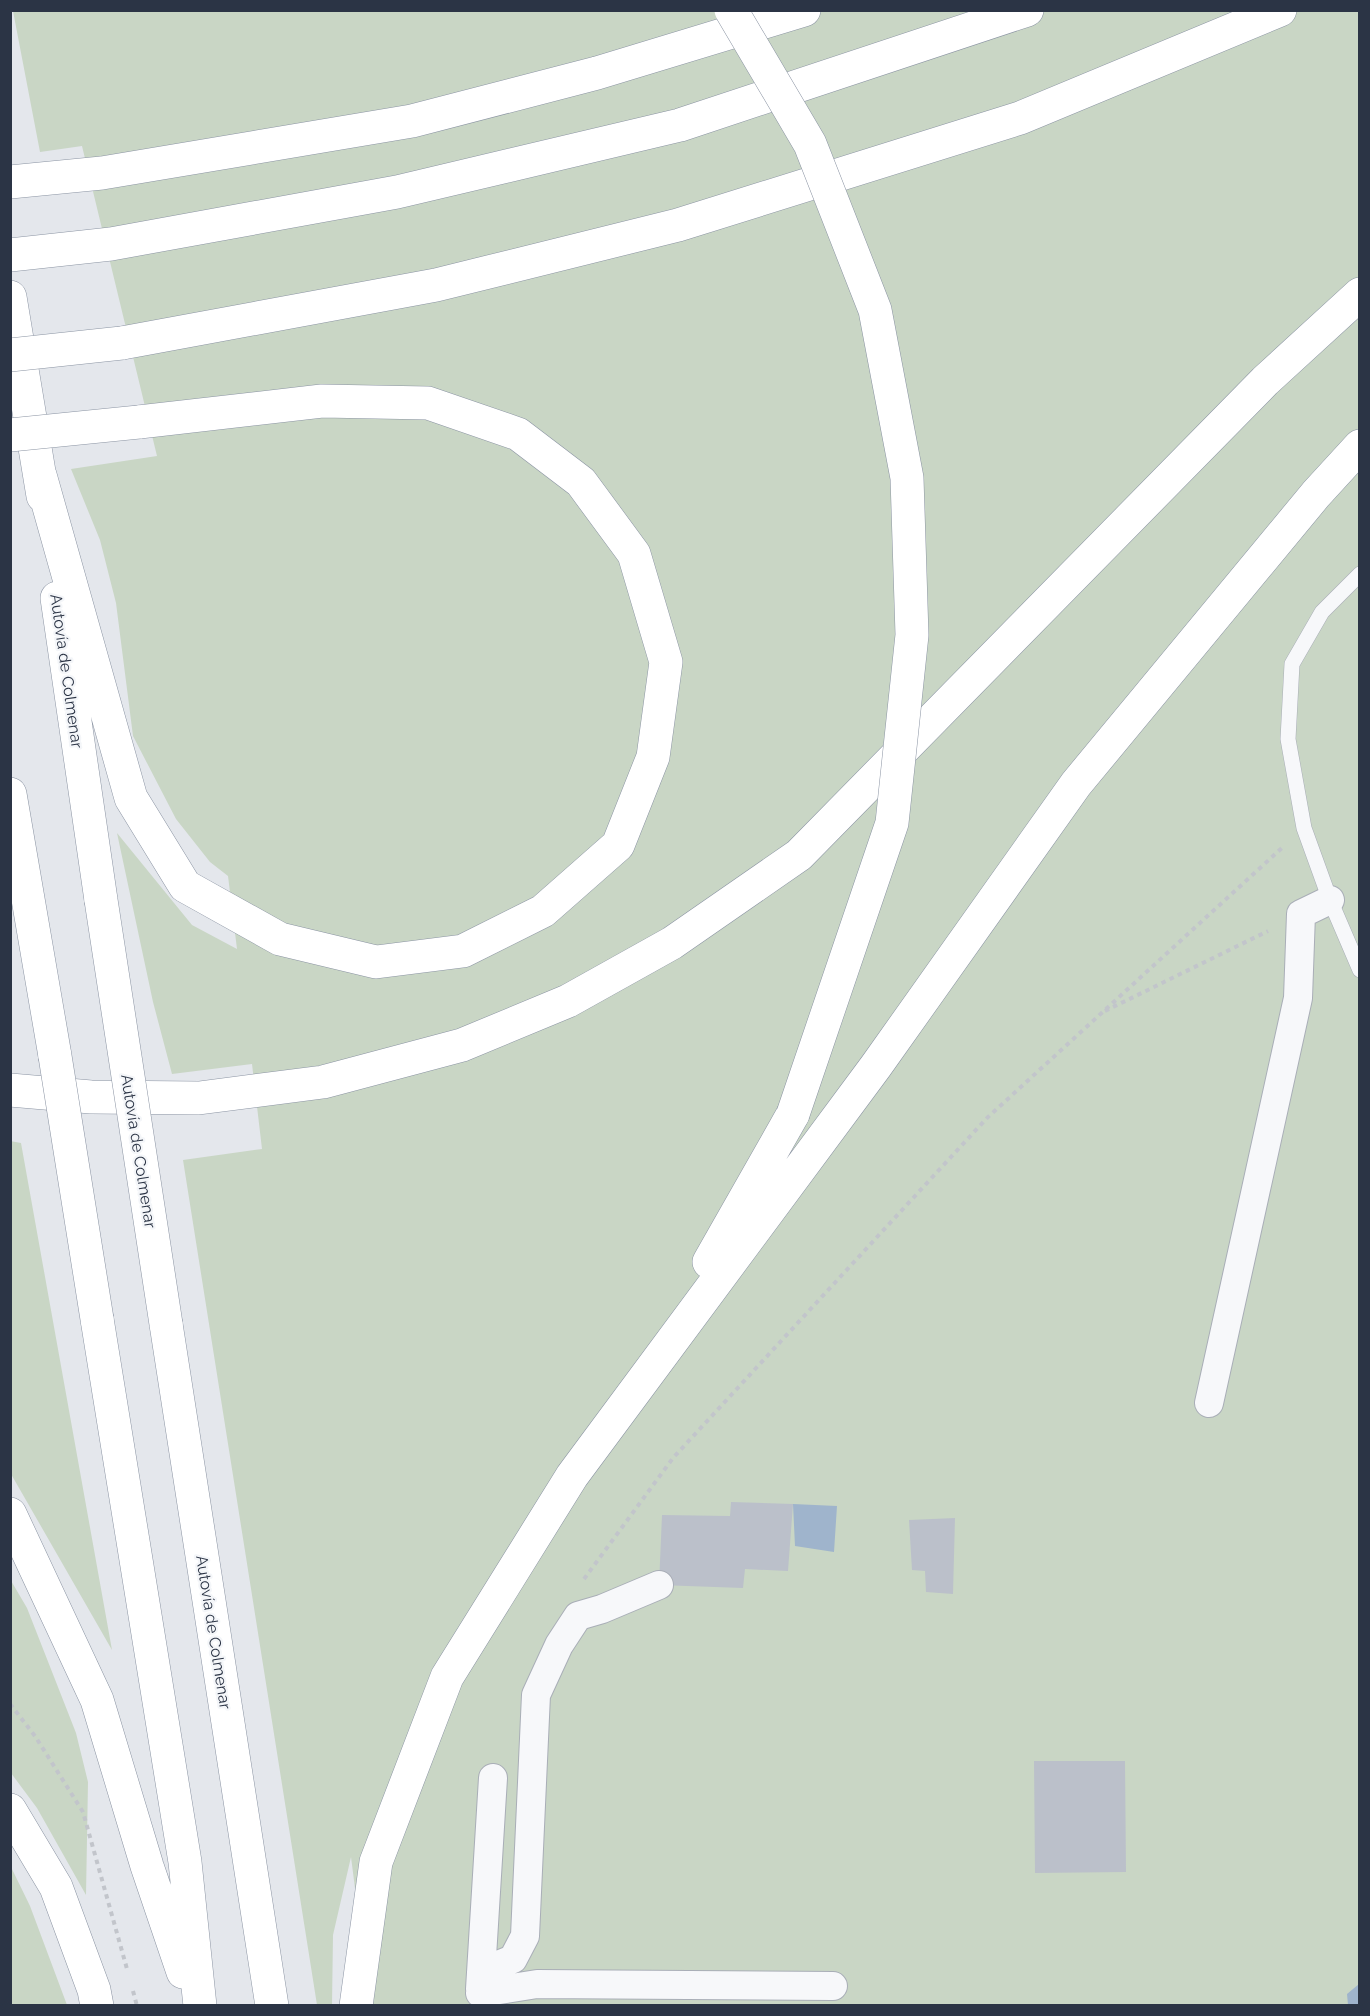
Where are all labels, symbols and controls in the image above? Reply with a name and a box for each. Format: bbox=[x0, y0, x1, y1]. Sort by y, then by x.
street label: Autovía de Colmenar bbox=[46, 593, 87, 750]
street label: Autovía de Colmenar bbox=[117, 1073, 160, 1230]
street label: Autovía de Colmenar bbox=[192, 1554, 235, 1711]

